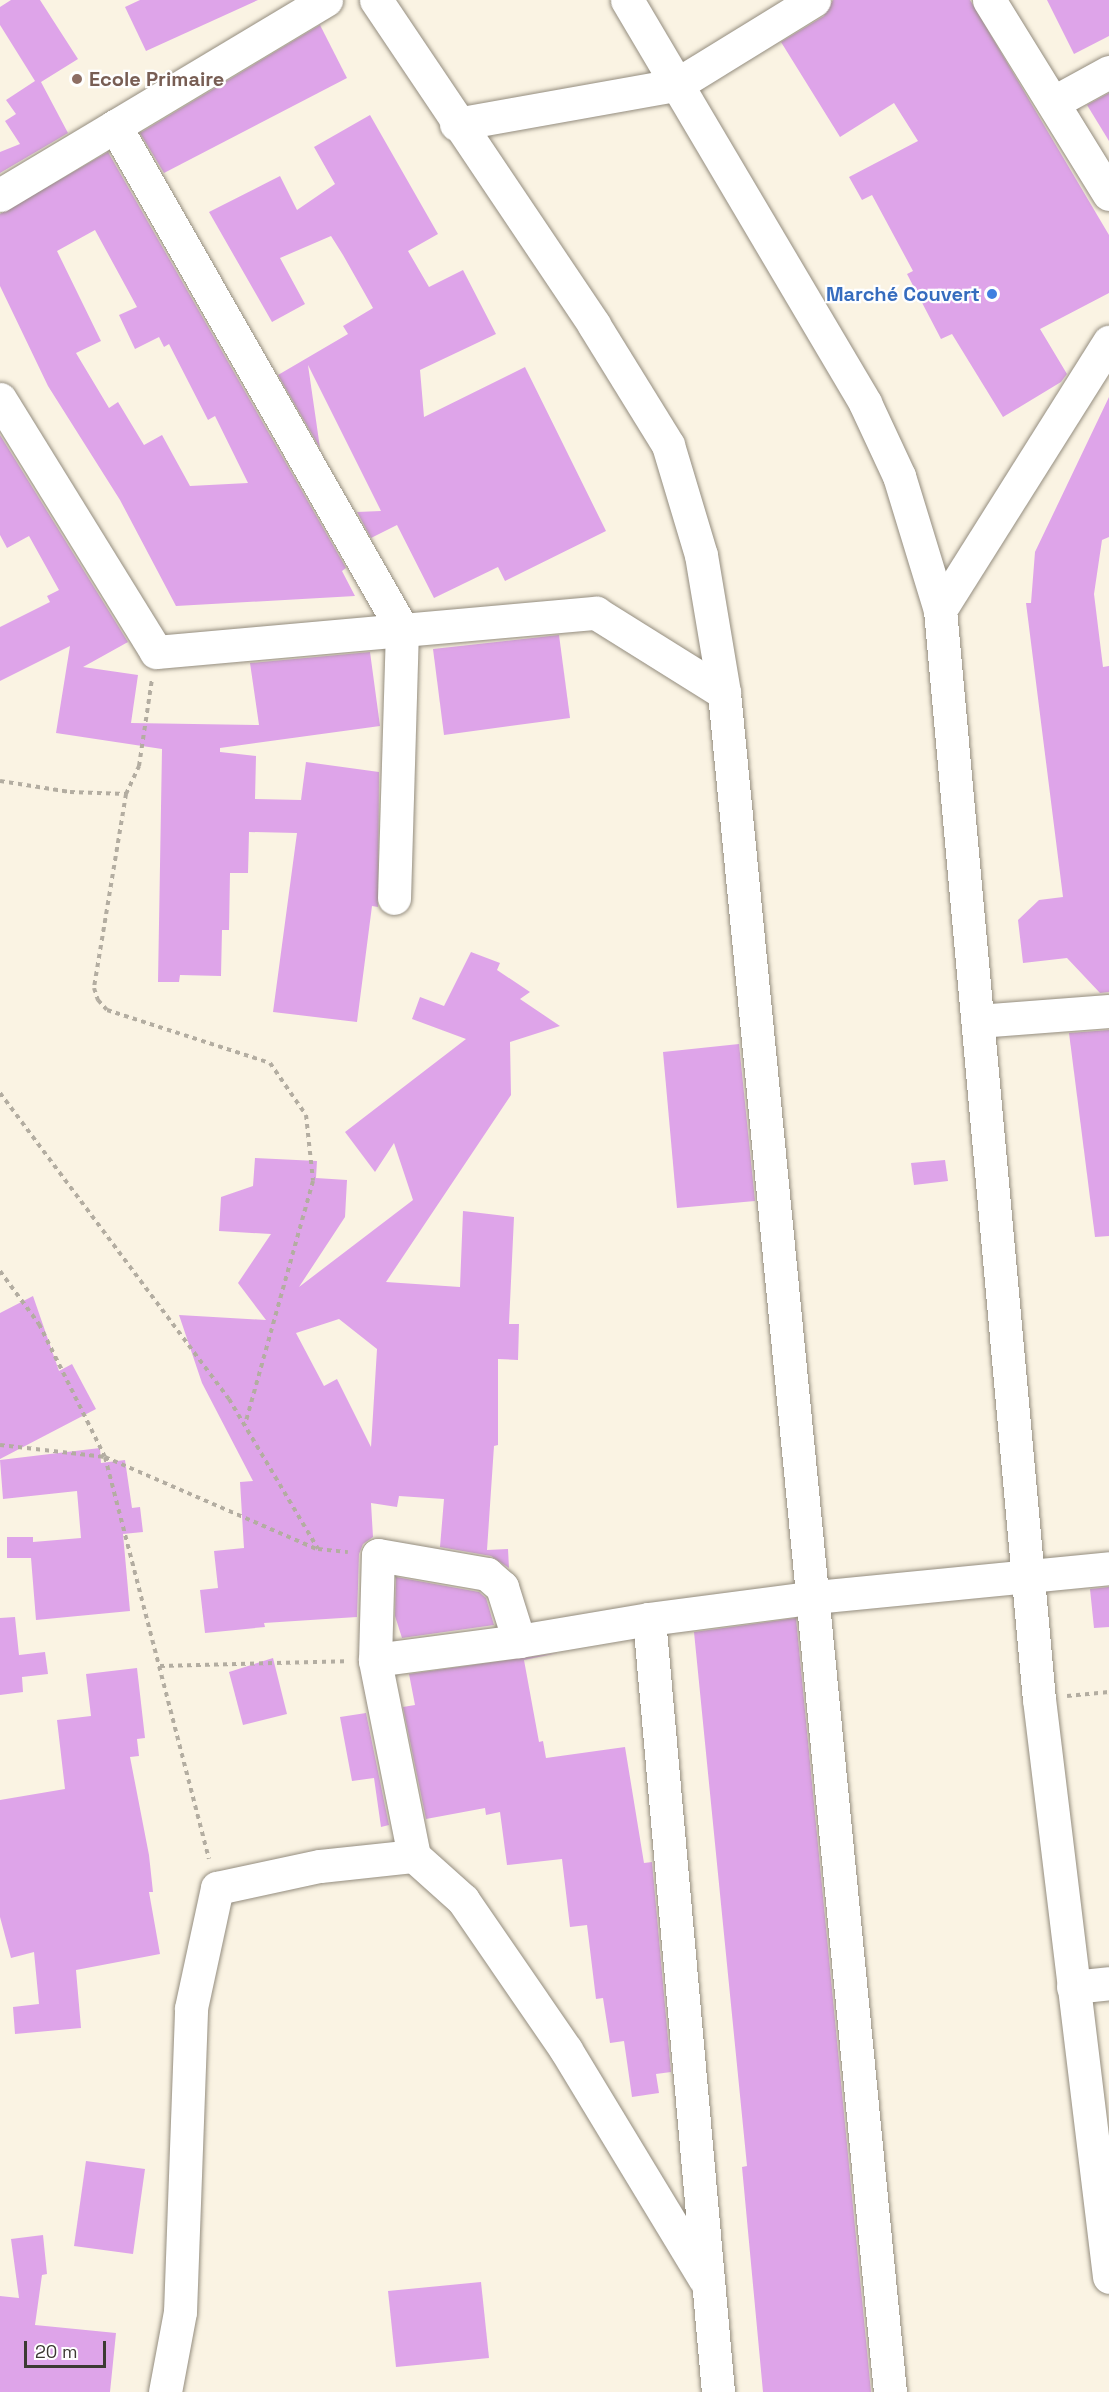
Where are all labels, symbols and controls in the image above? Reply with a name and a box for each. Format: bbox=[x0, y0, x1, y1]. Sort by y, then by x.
place label: Ecole Primaire bbox=[89, 67, 224, 91]
marker: Ecole Primaire bbox=[70, 72, 84, 86]
place label: Marché Couvert bbox=[826, 282, 980, 306]
marker: Marché Couvert bbox=[985, 287, 999, 301]
scale bar bbox=[27, 2329, 110, 2367]
text: 20 m bbox=[35, 2340, 78, 2363]

